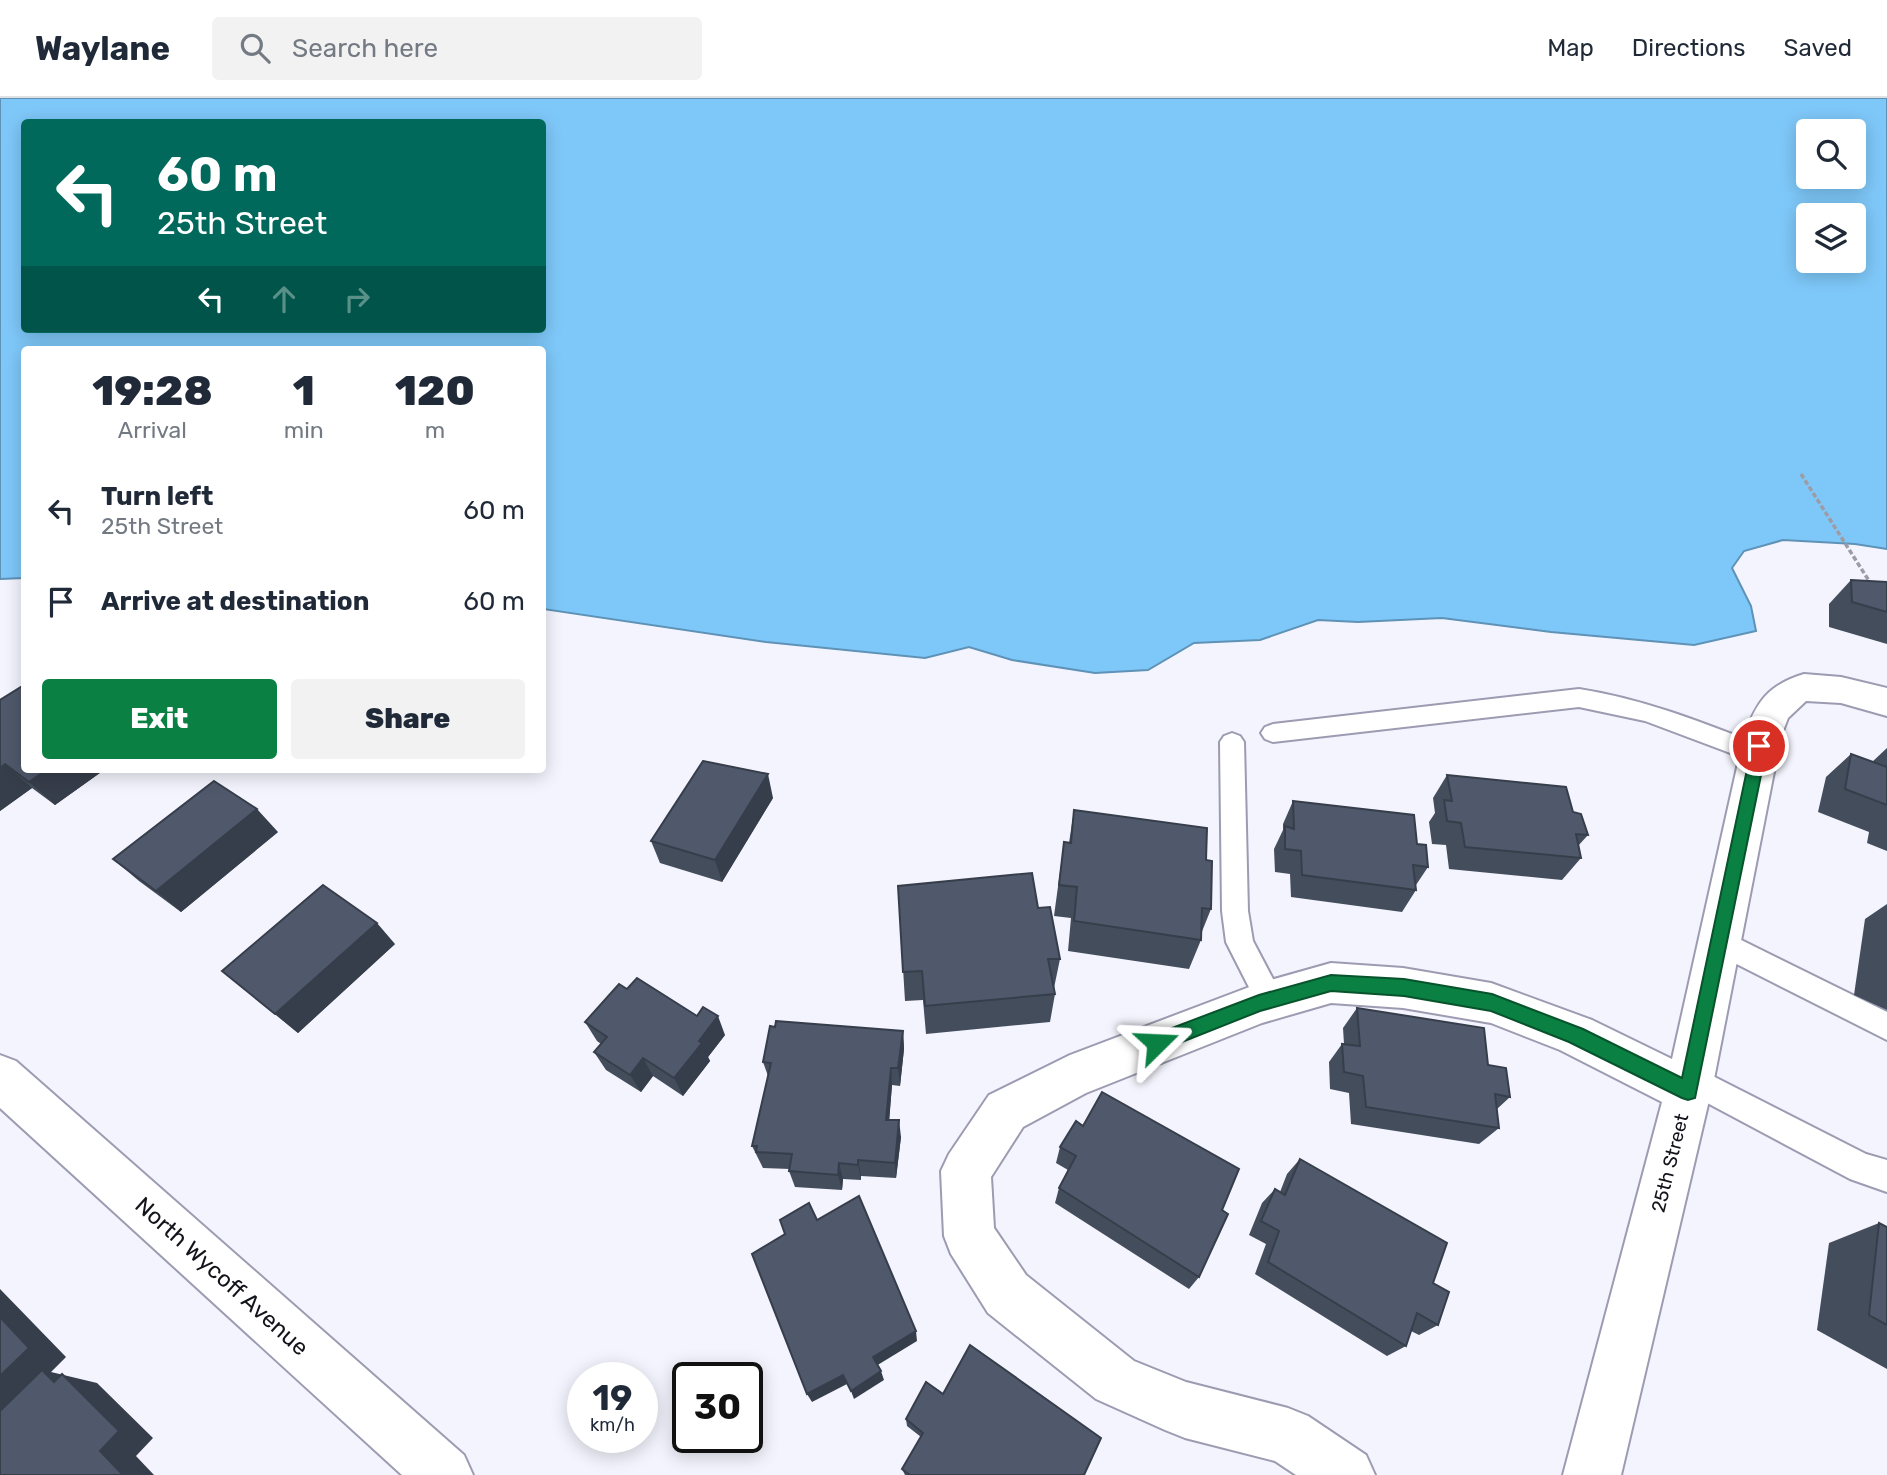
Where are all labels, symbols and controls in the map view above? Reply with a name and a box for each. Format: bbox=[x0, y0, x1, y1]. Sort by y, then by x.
search box bbox=[212, 17, 702, 80]
text: Waylane bbox=[35, 29, 170, 68]
icon: search bbox=[236, 29, 274, 67]
text: Search here bbox=[292, 33, 438, 64]
text: Map bbox=[1547, 34, 1594, 62]
text: Directions bbox=[1632, 34, 1745, 62]
text: Saved bbox=[1783, 34, 1852, 62]
map controls bbox=[1796, 119, 1866, 273]
button: search bbox=[1796, 119, 1866, 189]
text: 60 m bbox=[157, 145, 278, 203]
icon: left bbox=[42, 147, 133, 238]
button: layers bbox=[1796, 203, 1866, 273]
text: 25th Street bbox=[157, 204, 327, 242]
icon: left bbox=[192, 280, 230, 318]
icon: ahead bbox=[265, 280, 303, 318]
icon: right bbox=[338, 280, 376, 318]
text: 19:28 bbox=[92, 366, 213, 416]
text: 1 bbox=[293, 366, 315, 416]
text: 120 bbox=[395, 366, 475, 416]
text: Arrival bbox=[118, 416, 187, 444]
text: min bbox=[284, 416, 324, 444]
text: m bbox=[425, 416, 445, 444]
text: Turn left bbox=[101, 481, 213, 512]
icon: left bbox=[42, 492, 80, 530]
text: 60 m bbox=[463, 495, 525, 526]
text: 25th Street bbox=[101, 512, 223, 540]
icon: arrive bbox=[42, 583, 80, 621]
text: Arrive at destination bbox=[101, 586, 369, 617]
text: 60 m bbox=[463, 586, 525, 617]
button: Exit bbox=[42, 679, 277, 759]
button: Share bbox=[291, 679, 525, 759]
pin bbox=[1729, 716, 1789, 776]
icon: arrive bbox=[1740, 727, 1778, 765]
position arrow bbox=[1120, 1006, 1194, 1080]
street label: 25th Street bbox=[1647, 1111, 1694, 1215]
street label: North Wycoff Avenue bbox=[130, 1191, 314, 1361]
speed limit sign: 30 bbox=[672, 1362, 763, 1453]
text: 19 bbox=[593, 1377, 632, 1419]
text: km/h bbox=[590, 1414, 635, 1436]

